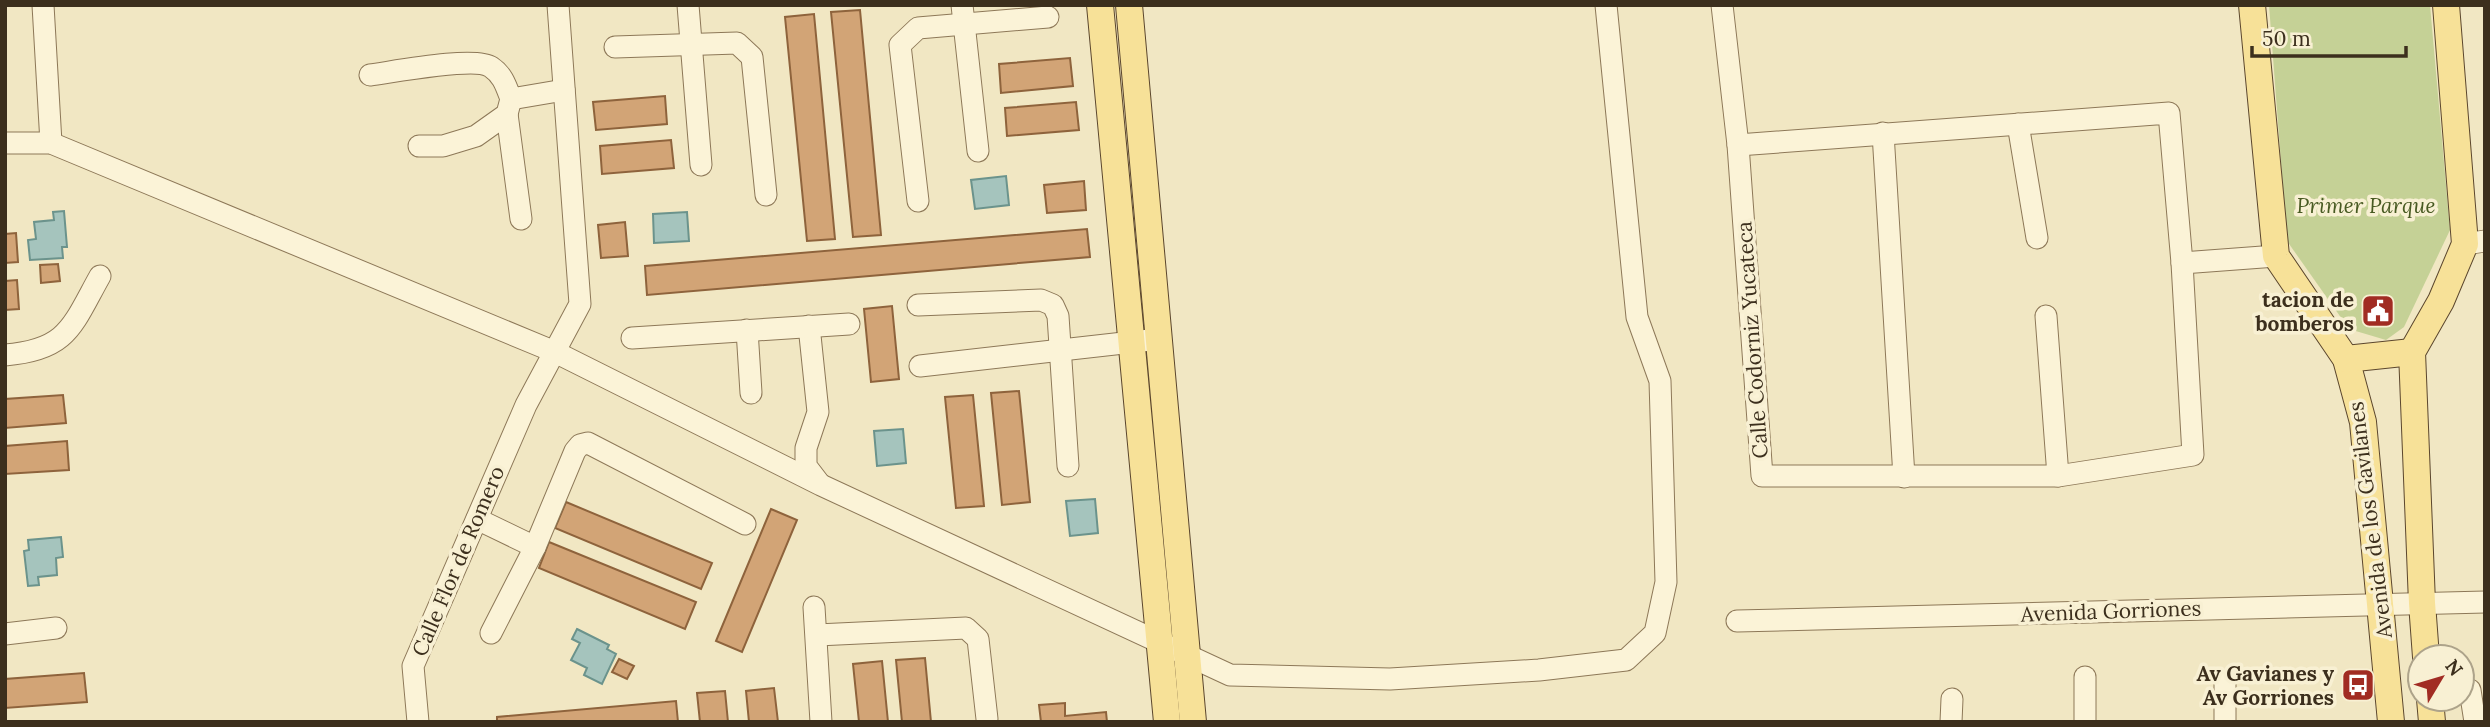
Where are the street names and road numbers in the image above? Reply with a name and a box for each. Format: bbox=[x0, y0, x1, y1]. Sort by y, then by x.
street label: Calle Codorniz Yucateca bbox=[1730, 220, 1774, 459]
street label: Avenida de los Gavilanes bbox=[2342, 400, 2398, 641]
street label: Calle Flor de Romero bbox=[406, 462, 510, 660]
street label: Avenida Gorriones bbox=[2019, 594, 2202, 628]

